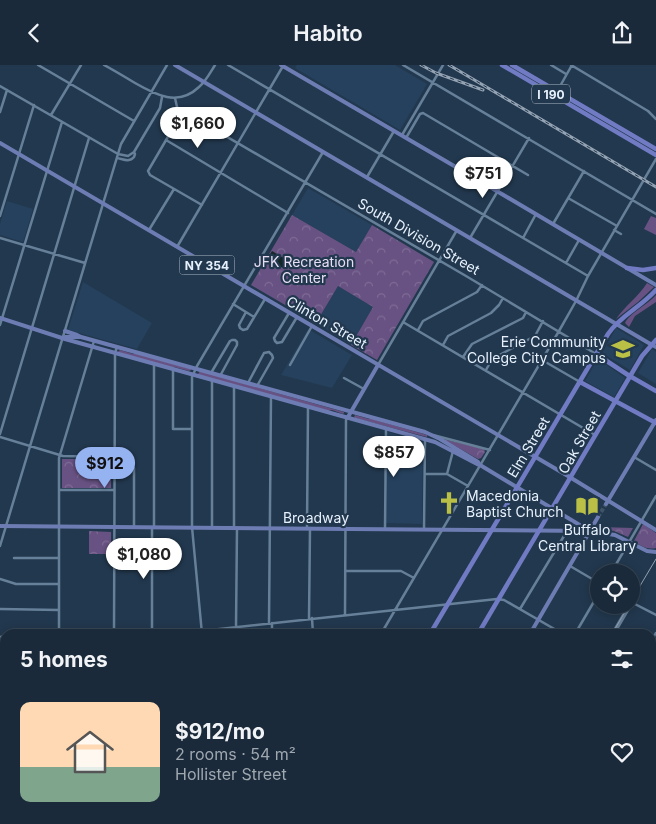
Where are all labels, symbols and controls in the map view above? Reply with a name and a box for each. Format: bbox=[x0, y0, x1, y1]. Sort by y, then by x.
icon: back bbox=[20, 19, 48, 47]
icon: share bbox=[608, 19, 636, 47]
text: Habito bbox=[293, 20, 363, 46]
road number: I 190 bbox=[532, 85, 570, 103]
pin: $1,660 bbox=[157, 107, 239, 149]
text: $1,660 bbox=[171, 113, 225, 133]
pin: $751 bbox=[453, 157, 513, 199]
text: $751 bbox=[465, 163, 501, 183]
street label: South Division Street bbox=[355, 194, 483, 278]
park label: JFK Recreation Center bbox=[254, 253, 354, 286]
road number: NY 354 bbox=[180, 255, 234, 275]
street label: Clinton Street bbox=[284, 292, 371, 352]
place label: Erie Community College City Campus bbox=[467, 333, 606, 366]
school or university icon: Erie Community College City Campus bbox=[610, 336, 636, 362]
street label: Oak Street bbox=[554, 407, 604, 476]
street label: Elm Street bbox=[503, 413, 553, 480]
pin: $857 bbox=[364, 435, 424, 478]
text: $857 bbox=[374, 442, 414, 462]
pin: $912 bbox=[75, 447, 135, 489]
text: $912 bbox=[86, 453, 124, 473]
place label: Macedonia Baptist Church bbox=[466, 487, 564, 520]
church icon: Macedonia Baptist Church bbox=[436, 490, 462, 516]
library icon: Buffalo Central Library bbox=[574, 493, 600, 519]
street label: Broadway bbox=[283, 509, 349, 526]
place label: Buffalo Central Library bbox=[538, 521, 636, 554]
pin: $1,080 bbox=[103, 537, 185, 580]
text: $1,080 bbox=[117, 544, 171, 564]
map controls bbox=[590, 564, 640, 614]
button: locate bbox=[590, 564, 640, 614]
icon: filters bbox=[608, 645, 636, 673]
text: 5 homes bbox=[20, 647, 108, 672]
text: $912/mo bbox=[175, 719, 265, 744]
icon: home bbox=[60, 722, 120, 782]
icon: heart bbox=[608, 738, 636, 766]
text: 2 rooms · 54 m² bbox=[175, 744, 296, 764]
text: Hollister Street bbox=[175, 764, 287, 784]

